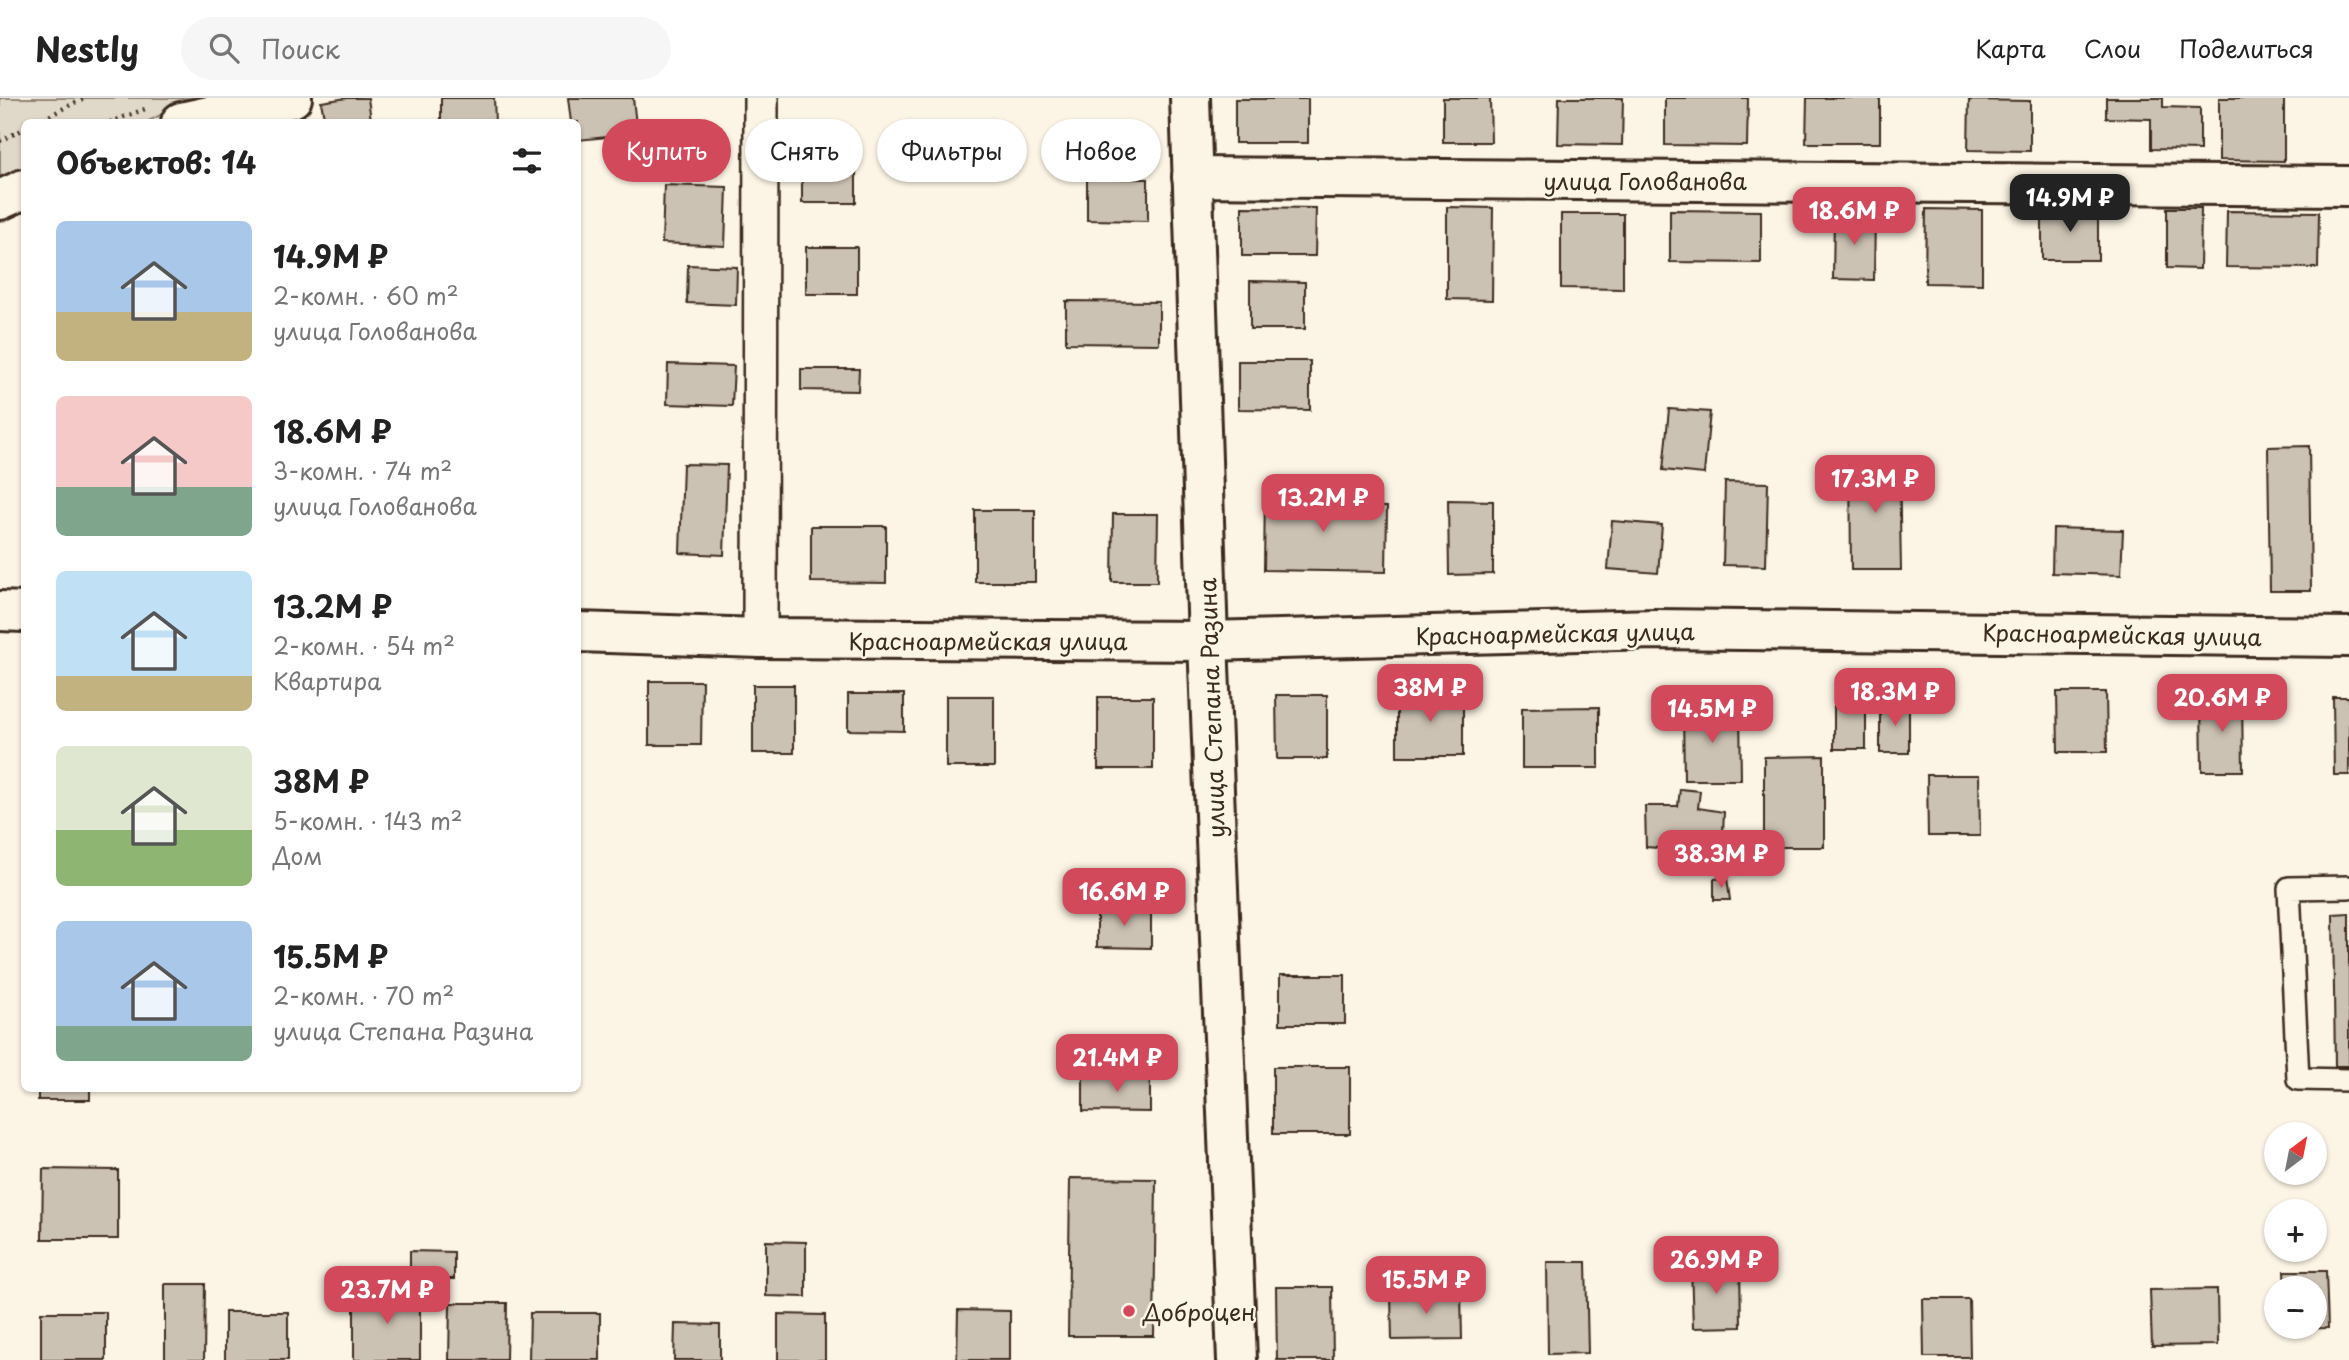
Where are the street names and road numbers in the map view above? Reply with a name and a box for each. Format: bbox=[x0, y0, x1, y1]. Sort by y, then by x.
street label: улица Голованова bbox=[1543, 163, 1748, 198]
street label: улица Степана Разина bbox=[1189, 577, 1233, 839]
street label: Красноармейская улица bbox=[1415, 613, 1695, 653]
street label: Красноармейская улица bbox=[1982, 614, 2262, 654]
street label: Красноармейская улица bbox=[848, 623, 1128, 658]

